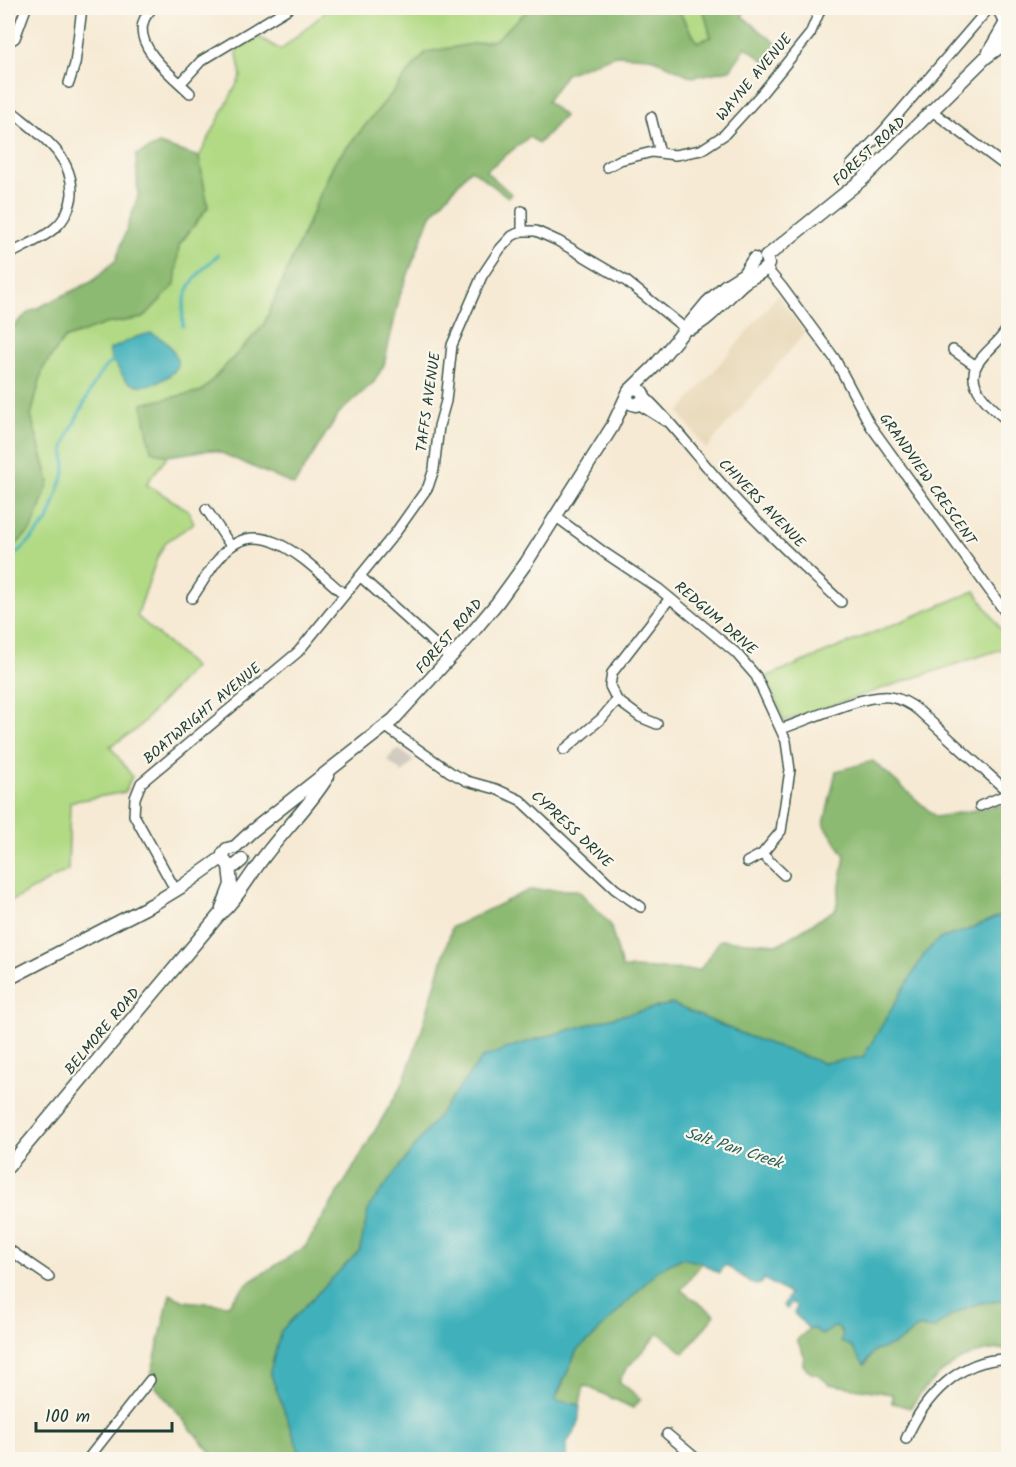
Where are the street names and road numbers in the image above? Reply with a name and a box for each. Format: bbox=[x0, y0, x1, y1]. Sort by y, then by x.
street label: WAYNE AVENUE bbox=[711, 28, 800, 127]
street label: FOREST ROAD bbox=[827, 111, 912, 192]
street label: TAFFS AVENUE bbox=[410, 349, 448, 454]
street label: GRANDVIEW CRESCENT bbox=[872, 409, 983, 552]
street label: CHIVERS AVENUE bbox=[712, 453, 811, 555]
street label: REDGUM DRIVE bbox=[669, 576, 763, 662]
street label: FOREST ROAD bbox=[410, 593, 490, 680]
street label: BOATWRIGHT AVENUE bbox=[138, 656, 268, 771]
street label: CYPRESS DRIVE bbox=[525, 785, 619, 875]
street label: BELMORE ROAD bbox=[59, 982, 147, 1081]

